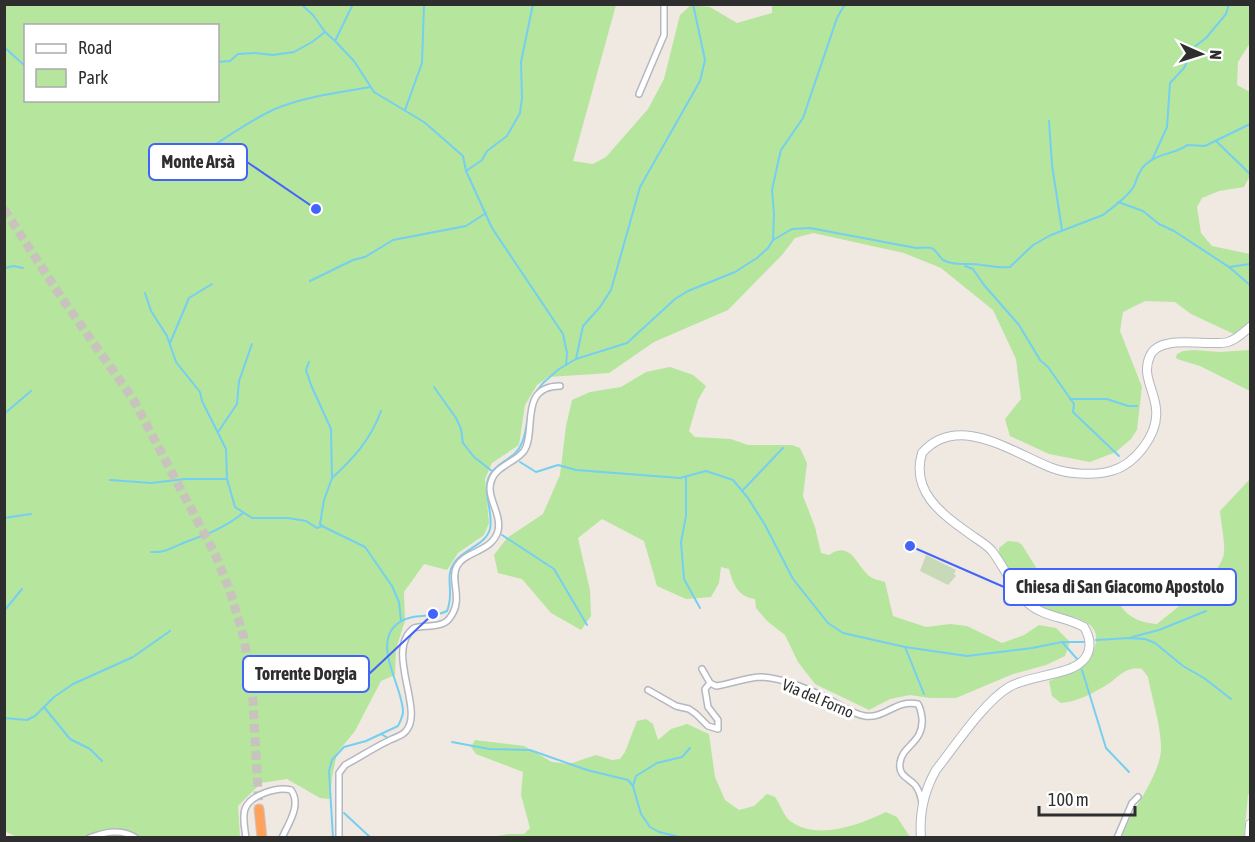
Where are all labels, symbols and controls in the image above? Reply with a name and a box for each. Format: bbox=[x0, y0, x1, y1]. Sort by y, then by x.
legend bbox=[24, 24, 219, 102]
north arrow bbox=[1171, 24, 1231, 84]
text: Road bbox=[78, 37, 112, 58]
text: N bbox=[1207, 50, 1225, 60]
text: Park bbox=[78, 67, 108, 88]
callout: Monte Arsà bbox=[149, 144, 247, 180]
text: Monte Arsà bbox=[161, 151, 235, 172]
callout: Chiesa di San Giacomo Apostolo bbox=[1004, 569, 1236, 605]
text: Chiesa di San Giacomo Apostolo bbox=[1016, 576, 1224, 597]
callout: Torrente Dorgia bbox=[243, 656, 369, 692]
text: Torrente Dorgia bbox=[255, 663, 357, 684]
street label: Via del Forno bbox=[779, 675, 857, 721]
scale bar bbox=[1039, 779, 1135, 817]
text: 100 m bbox=[1048, 789, 1089, 810]

